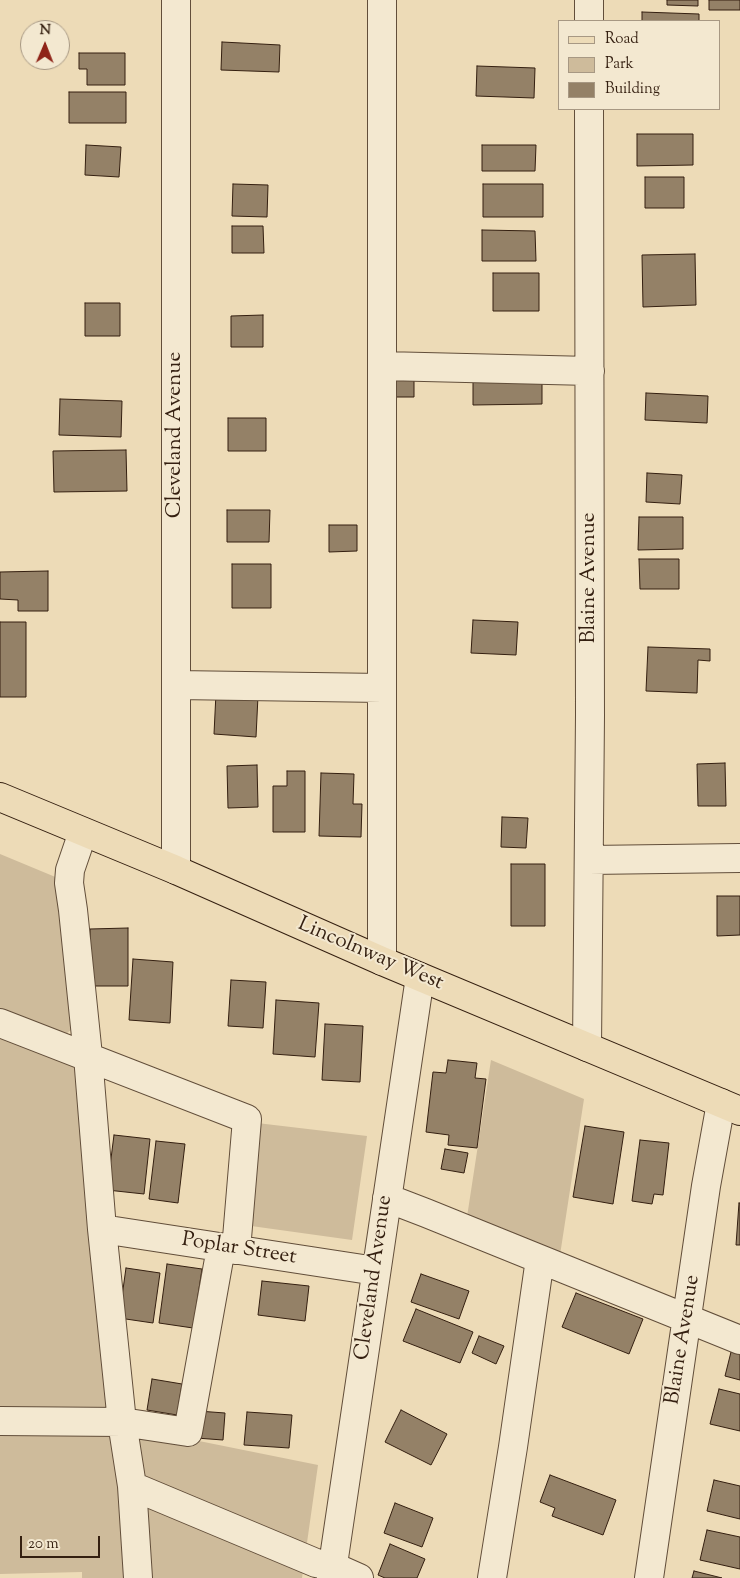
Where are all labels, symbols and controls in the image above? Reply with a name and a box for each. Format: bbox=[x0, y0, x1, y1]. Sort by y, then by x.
north arrow bbox=[20, 20, 70, 70]
legend bbox=[558, 20, 720, 110]
text: N bbox=[39, 21, 51, 41]
text: Road bbox=[605, 29, 639, 50]
text: Park bbox=[605, 54, 634, 75]
text: Building bbox=[605, 79, 660, 100]
street label: Cleveland Avenue bbox=[163, 352, 189, 518]
street label: Blaine Avenue bbox=[577, 512, 603, 644]
street label: Lincolnway West bbox=[293, 913, 447, 997]
street label: Cleveland Avenue bbox=[351, 1194, 399, 1362]
street label: Poplar Street bbox=[180, 1229, 298, 1271]
street label: Blaine Avenue bbox=[661, 1273, 707, 1407]
scale bar bbox=[22, 1526, 102, 1558]
text: 20 m bbox=[28, 1534, 59, 1555]

